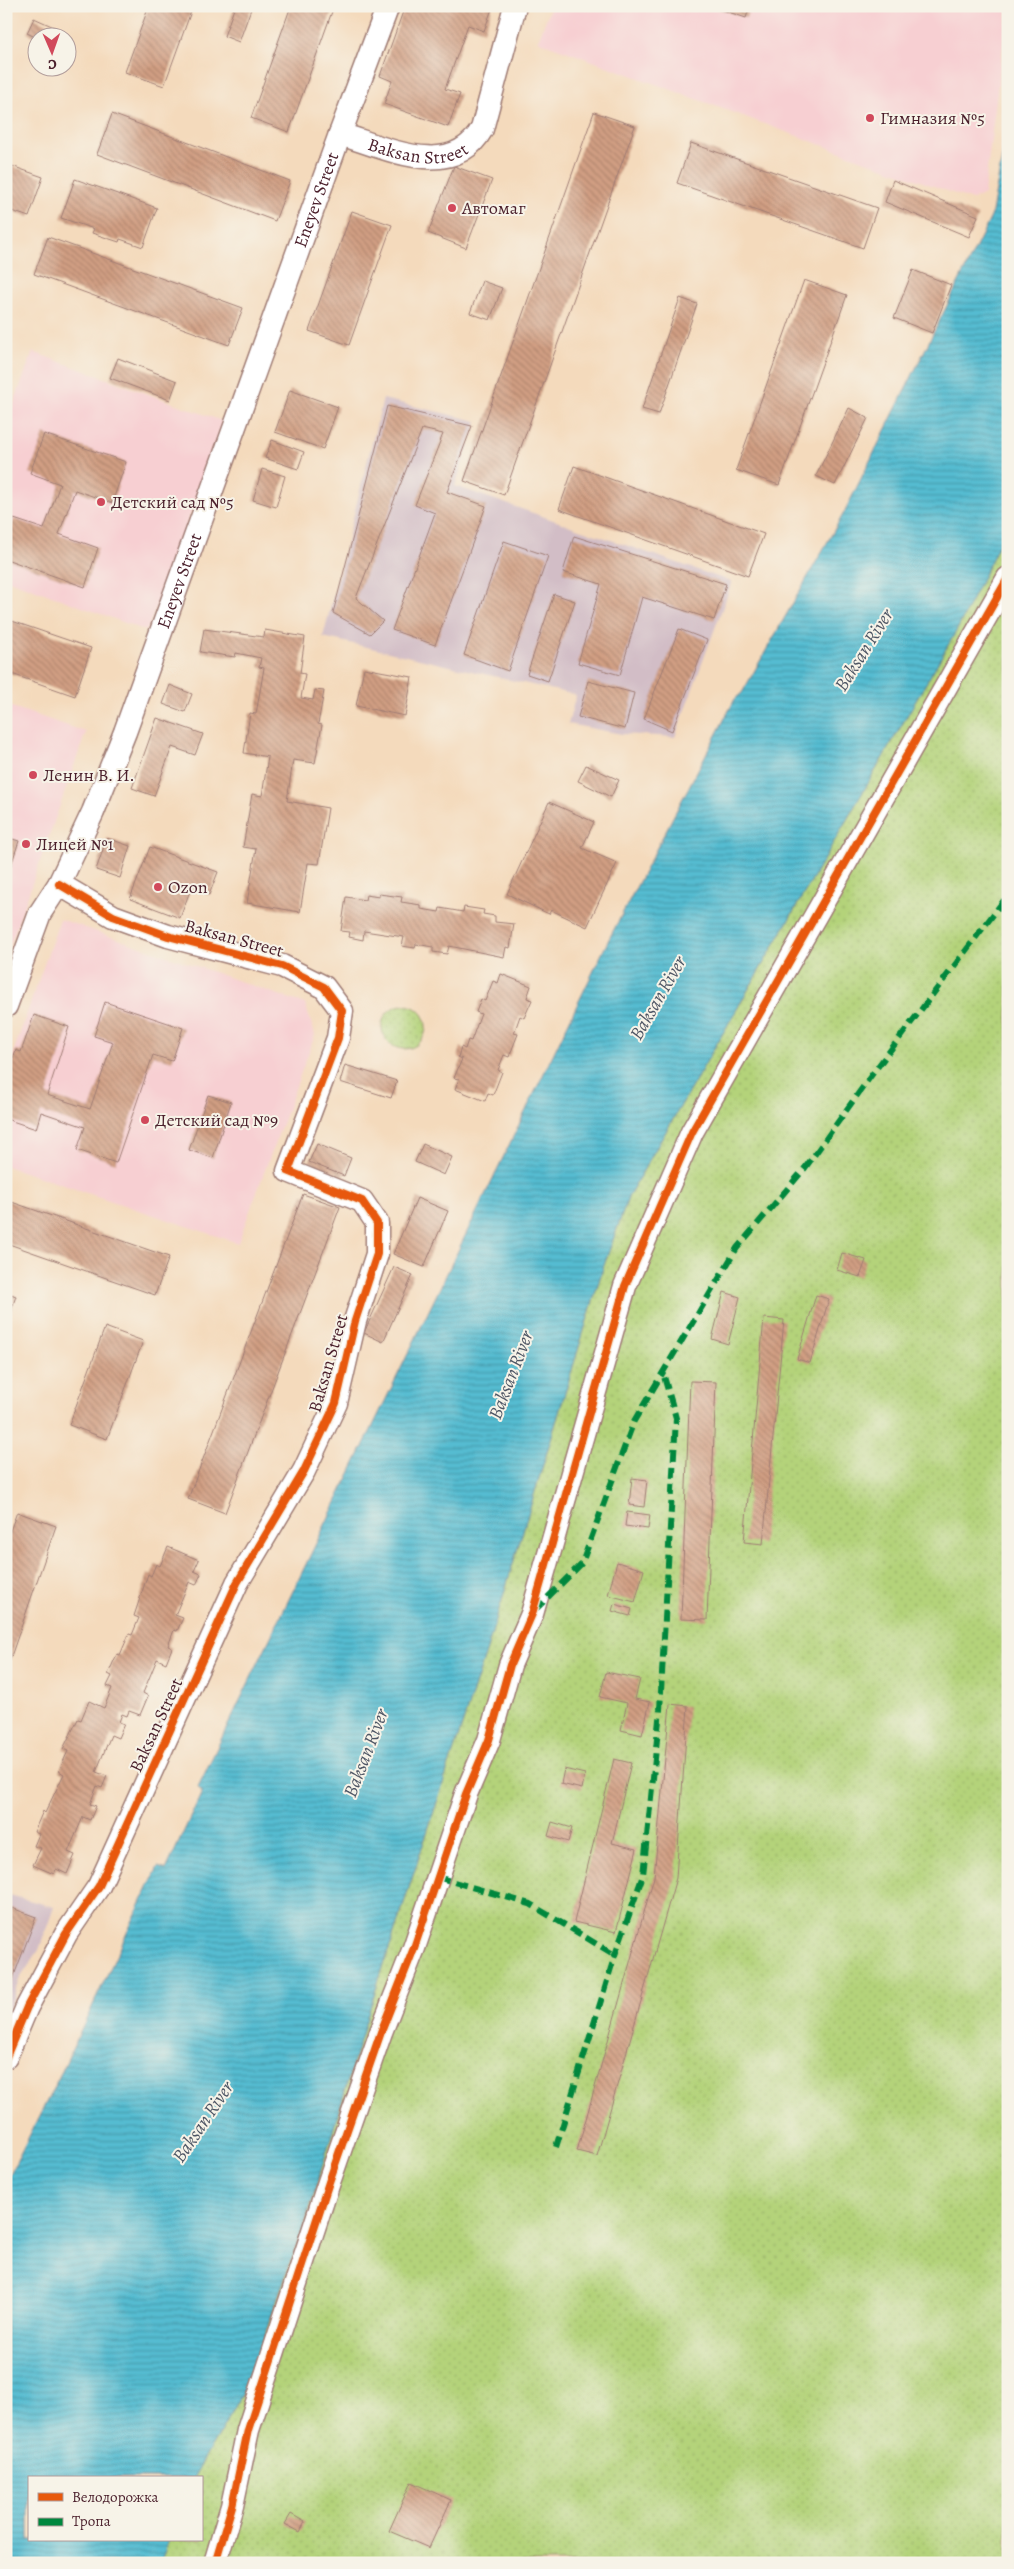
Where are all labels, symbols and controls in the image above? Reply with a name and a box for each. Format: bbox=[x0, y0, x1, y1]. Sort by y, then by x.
north arrow bbox=[28, 28, 78, 78]
text: С bbox=[47, 55, 57, 74]
place label: Гимназия №5 bbox=[880, 106, 985, 130]
marker: Гимназия №5 bbox=[864, 112, 876, 124]
street label: Baksan Street bbox=[365, 132, 473, 169]
street label: Eneyev Street bbox=[288, 149, 345, 251]
place label: Автомаг bbox=[461, 196, 526, 220]
marker: Автомаг bbox=[446, 202, 458, 214]
place label: Детский сад №5 bbox=[111, 490, 234, 514]
marker: Детский сад №5 bbox=[95, 496, 107, 508]
street label: Eneyev Street bbox=[151, 530, 208, 632]
water label: Baksan River bbox=[828, 603, 900, 696]
place label: Ленин В. И. bbox=[43, 763, 135, 787]
marker: Ленин В. И. bbox=[27, 769, 39, 781]
place label: Лицей №1 bbox=[36, 832, 114, 856]
marker: Лицей №1 bbox=[20, 838, 32, 850]
place label: Ozon bbox=[168, 875, 208, 899]
marker: Ozon bbox=[152, 881, 164, 893]
street label: Baksan Street bbox=[182, 913, 286, 963]
water label: Baksan River bbox=[624, 950, 693, 1045]
place label: Детский сад №9 bbox=[155, 1108, 278, 1132]
marker: Детский сад №9 bbox=[139, 1114, 151, 1126]
street label: Baksan Street bbox=[302, 1311, 354, 1415]
water label: Baksan River bbox=[482, 1326, 540, 1423]
street label: Baksan Street bbox=[124, 1674, 188, 1776]
water label: Baksan River bbox=[337, 1704, 395, 1801]
water label: Baksan River bbox=[166, 2075, 241, 2168]
legend bbox=[28, 2476, 202, 2542]
text: Велодорожка bbox=[72, 2487, 159, 2507]
text: Тропа bbox=[72, 2511, 111, 2531]

